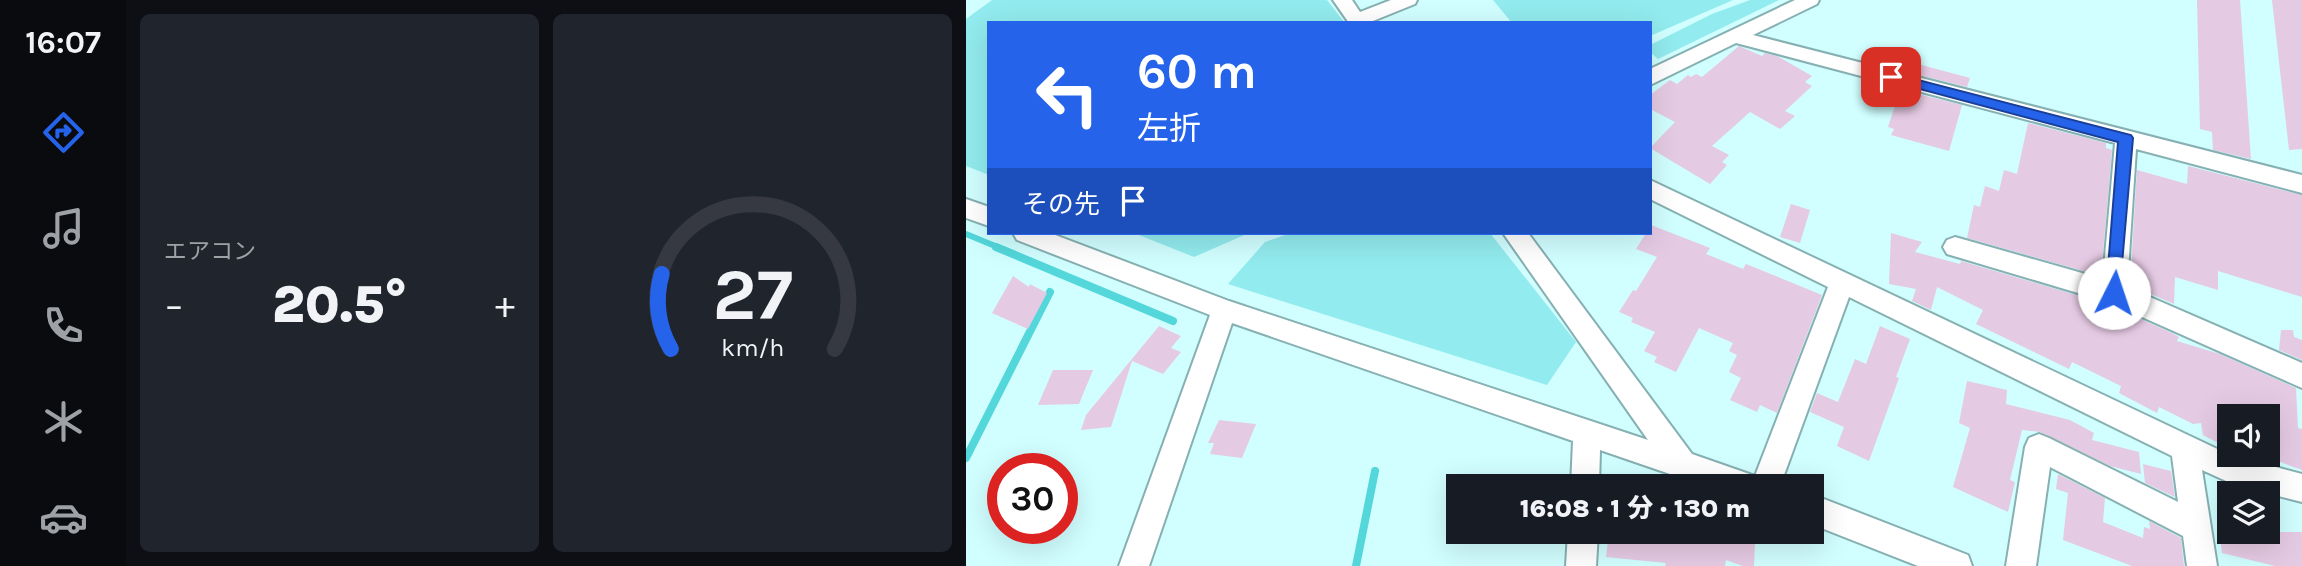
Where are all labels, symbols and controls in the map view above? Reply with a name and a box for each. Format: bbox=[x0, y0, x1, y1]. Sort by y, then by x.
text: 16:07 bbox=[25, 24, 101, 61]
text: 60 m bbox=[1137, 43, 1257, 100]
pin bbox=[1861, 47, 1921, 107]
icon: left bbox=[1022, 49, 1113, 140]
icon: arrive bbox=[1872, 58, 1910, 96]
icon: directions bbox=[39, 108, 88, 157]
text: 左折 bbox=[1137, 110, 1201, 147]
icon: arrive bbox=[1114, 182, 1152, 220]
text: その先 bbox=[1022, 189, 1100, 220]
icon: music bbox=[39, 204, 88, 253]
text: エアコン bbox=[164, 238, 256, 265]
text: 27 bbox=[712, 252, 793, 337]
position arrow bbox=[2077, 256, 2151, 330]
text: 20.5° bbox=[272, 274, 407, 335]
text: − bbox=[164, 283, 184, 328]
text: + bbox=[495, 283, 515, 328]
icon: phone bbox=[39, 301, 88, 350]
text: km/h bbox=[721, 333, 784, 362]
icon: climate bbox=[39, 397, 88, 446]
map controls bbox=[2217, 404, 2280, 544]
button: sound bbox=[2217, 404, 2280, 467]
speed limit sign: 30 bbox=[987, 453, 1078, 544]
button: layers bbox=[2217, 481, 2280, 544]
icon: car bbox=[39, 493, 88, 542]
text: 16:08 · 1 分 · 130 m bbox=[1520, 493, 1750, 524]

